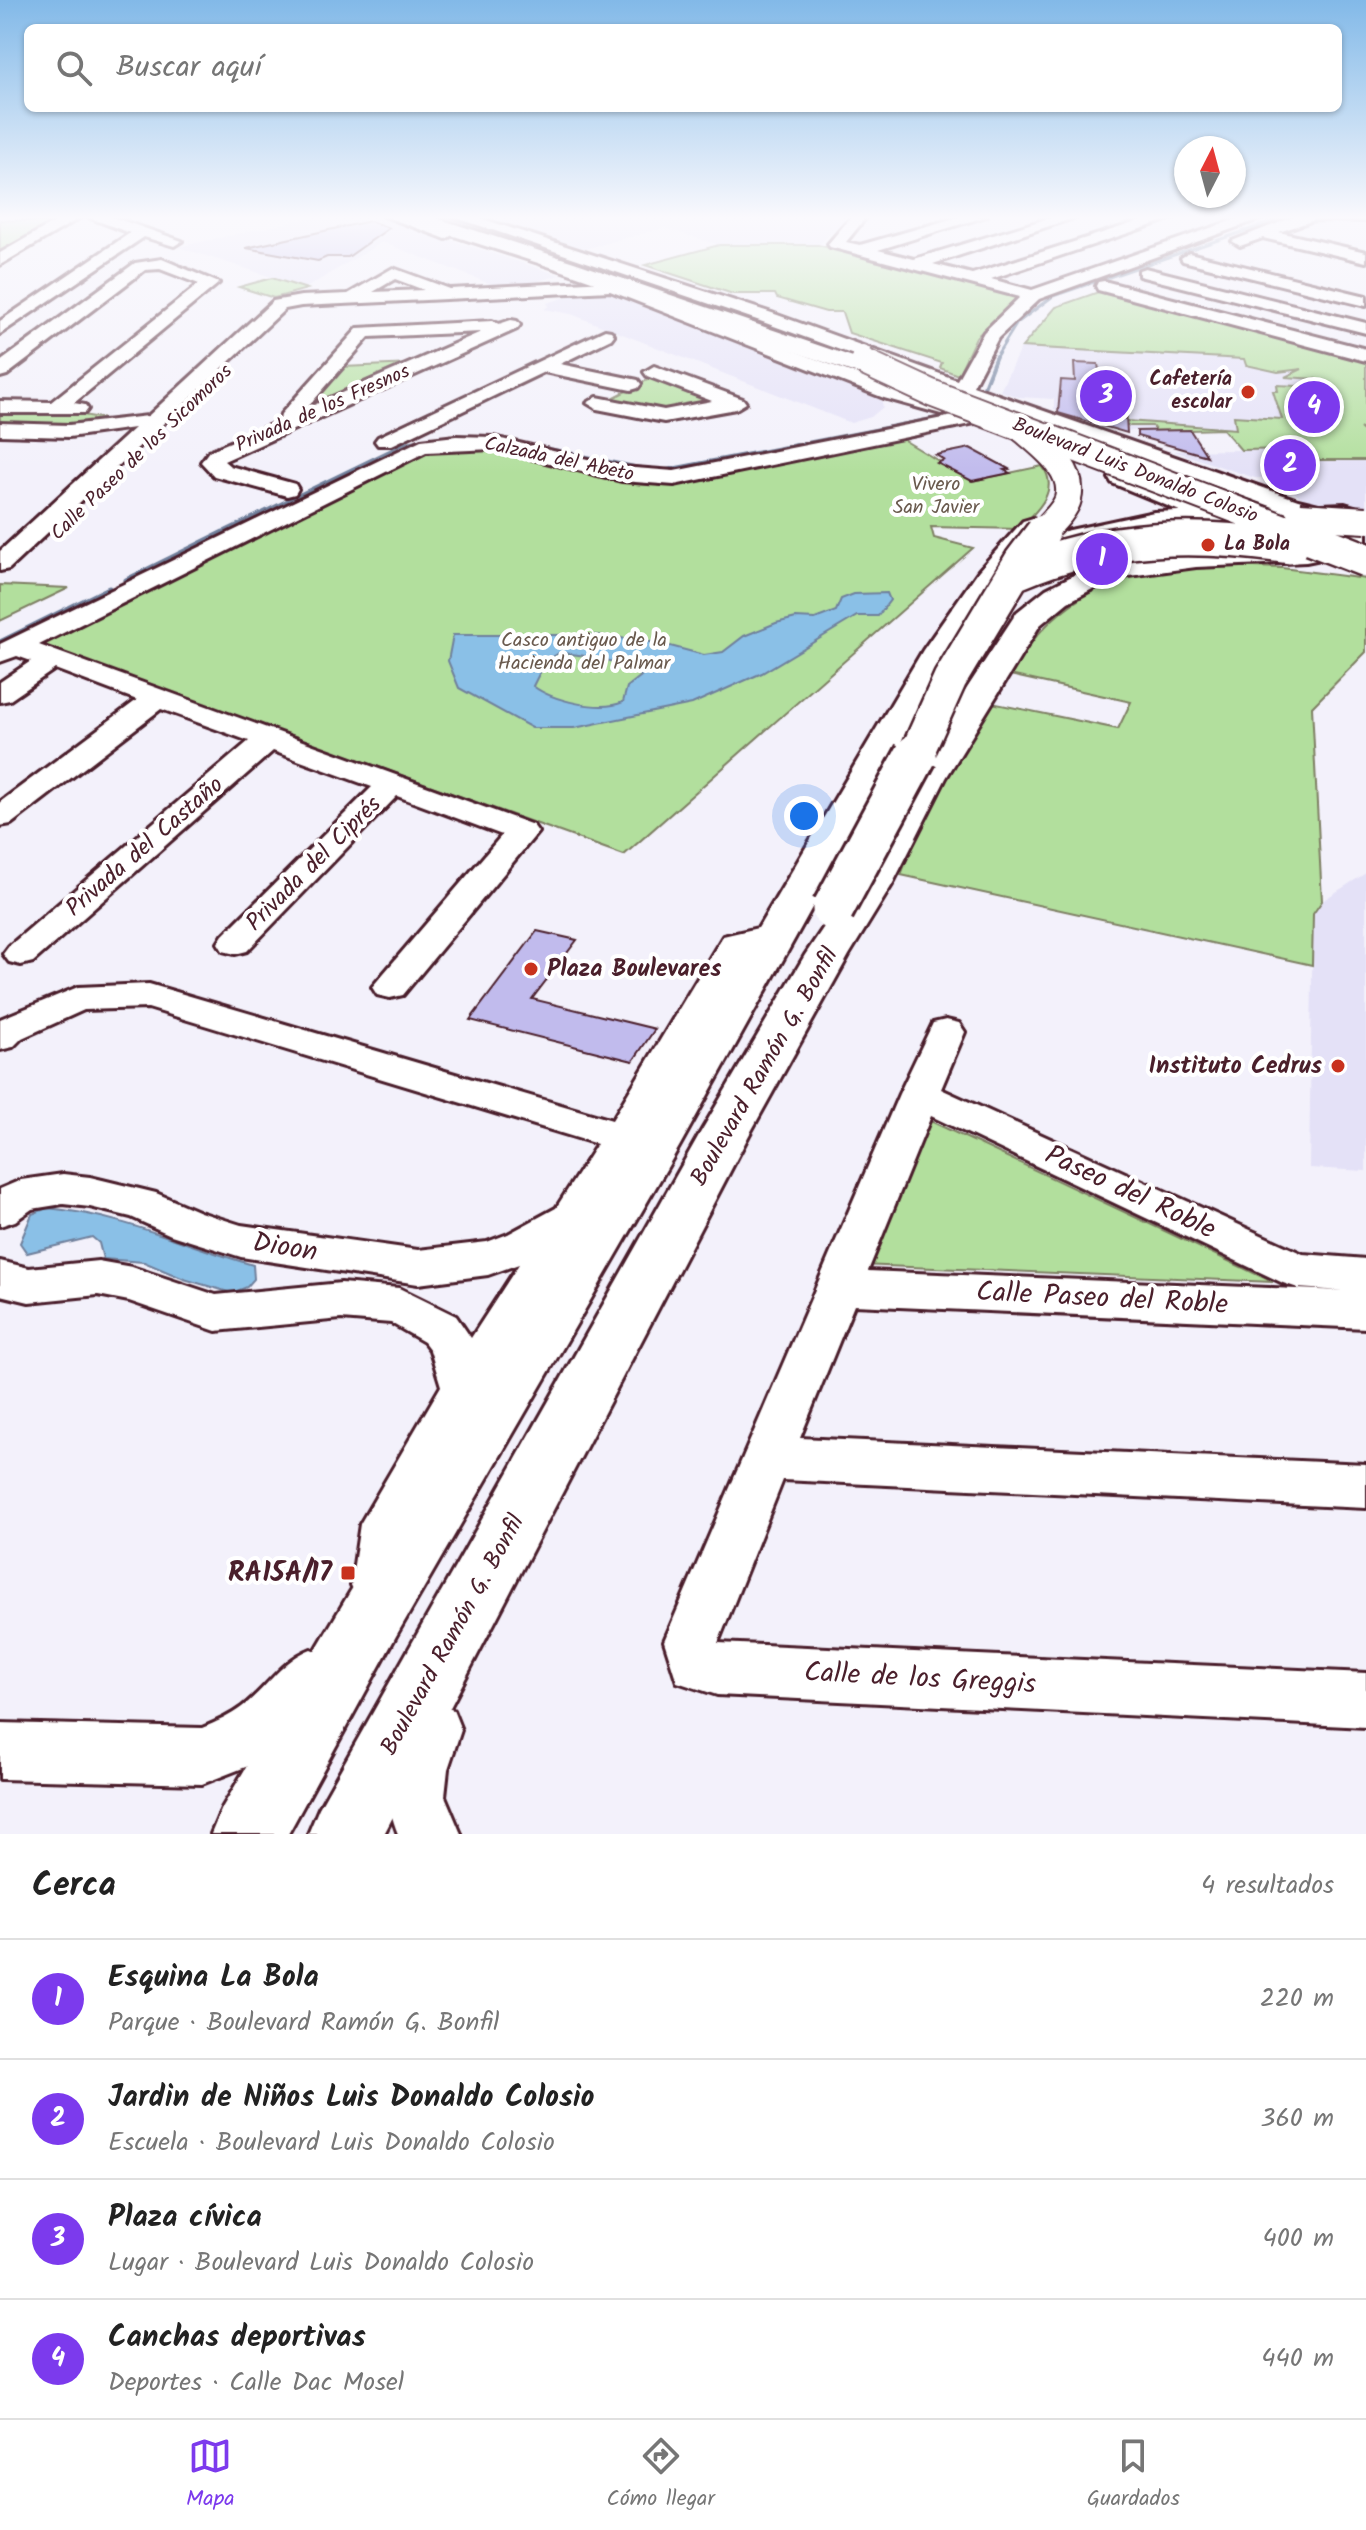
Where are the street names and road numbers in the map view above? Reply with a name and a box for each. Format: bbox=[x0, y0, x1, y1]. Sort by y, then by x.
street label: Privada de los Fresnos bbox=[231, 356, 416, 462]
street label: Calle Paseo de los Sicomoros bbox=[43, 357, 241, 549]
street label: Boulevard Luis Donaldo Colosio bbox=[1007, 409, 1263, 533]
street label: Calzada del Abeto bbox=[481, 429, 637, 491]
street label: Privada del Castaño bbox=[57, 767, 233, 927]
street label: Privada del Ciprés bbox=[237, 787, 391, 941]
street label: Boulevard Ramón G. Bonfil bbox=[681, 940, 850, 1194]
street label: Paseo del Roble bbox=[1037, 1134, 1224, 1253]
street label: Dioon bbox=[249, 1221, 321, 1275]
street label: Calle Paseo del Roble bbox=[975, 1270, 1229, 1328]
street label: Boulevard Ramón G. Bonfil bbox=[370, 1507, 536, 1763]
street label: Calle de los Greggis bbox=[803, 1650, 1037, 1708]

